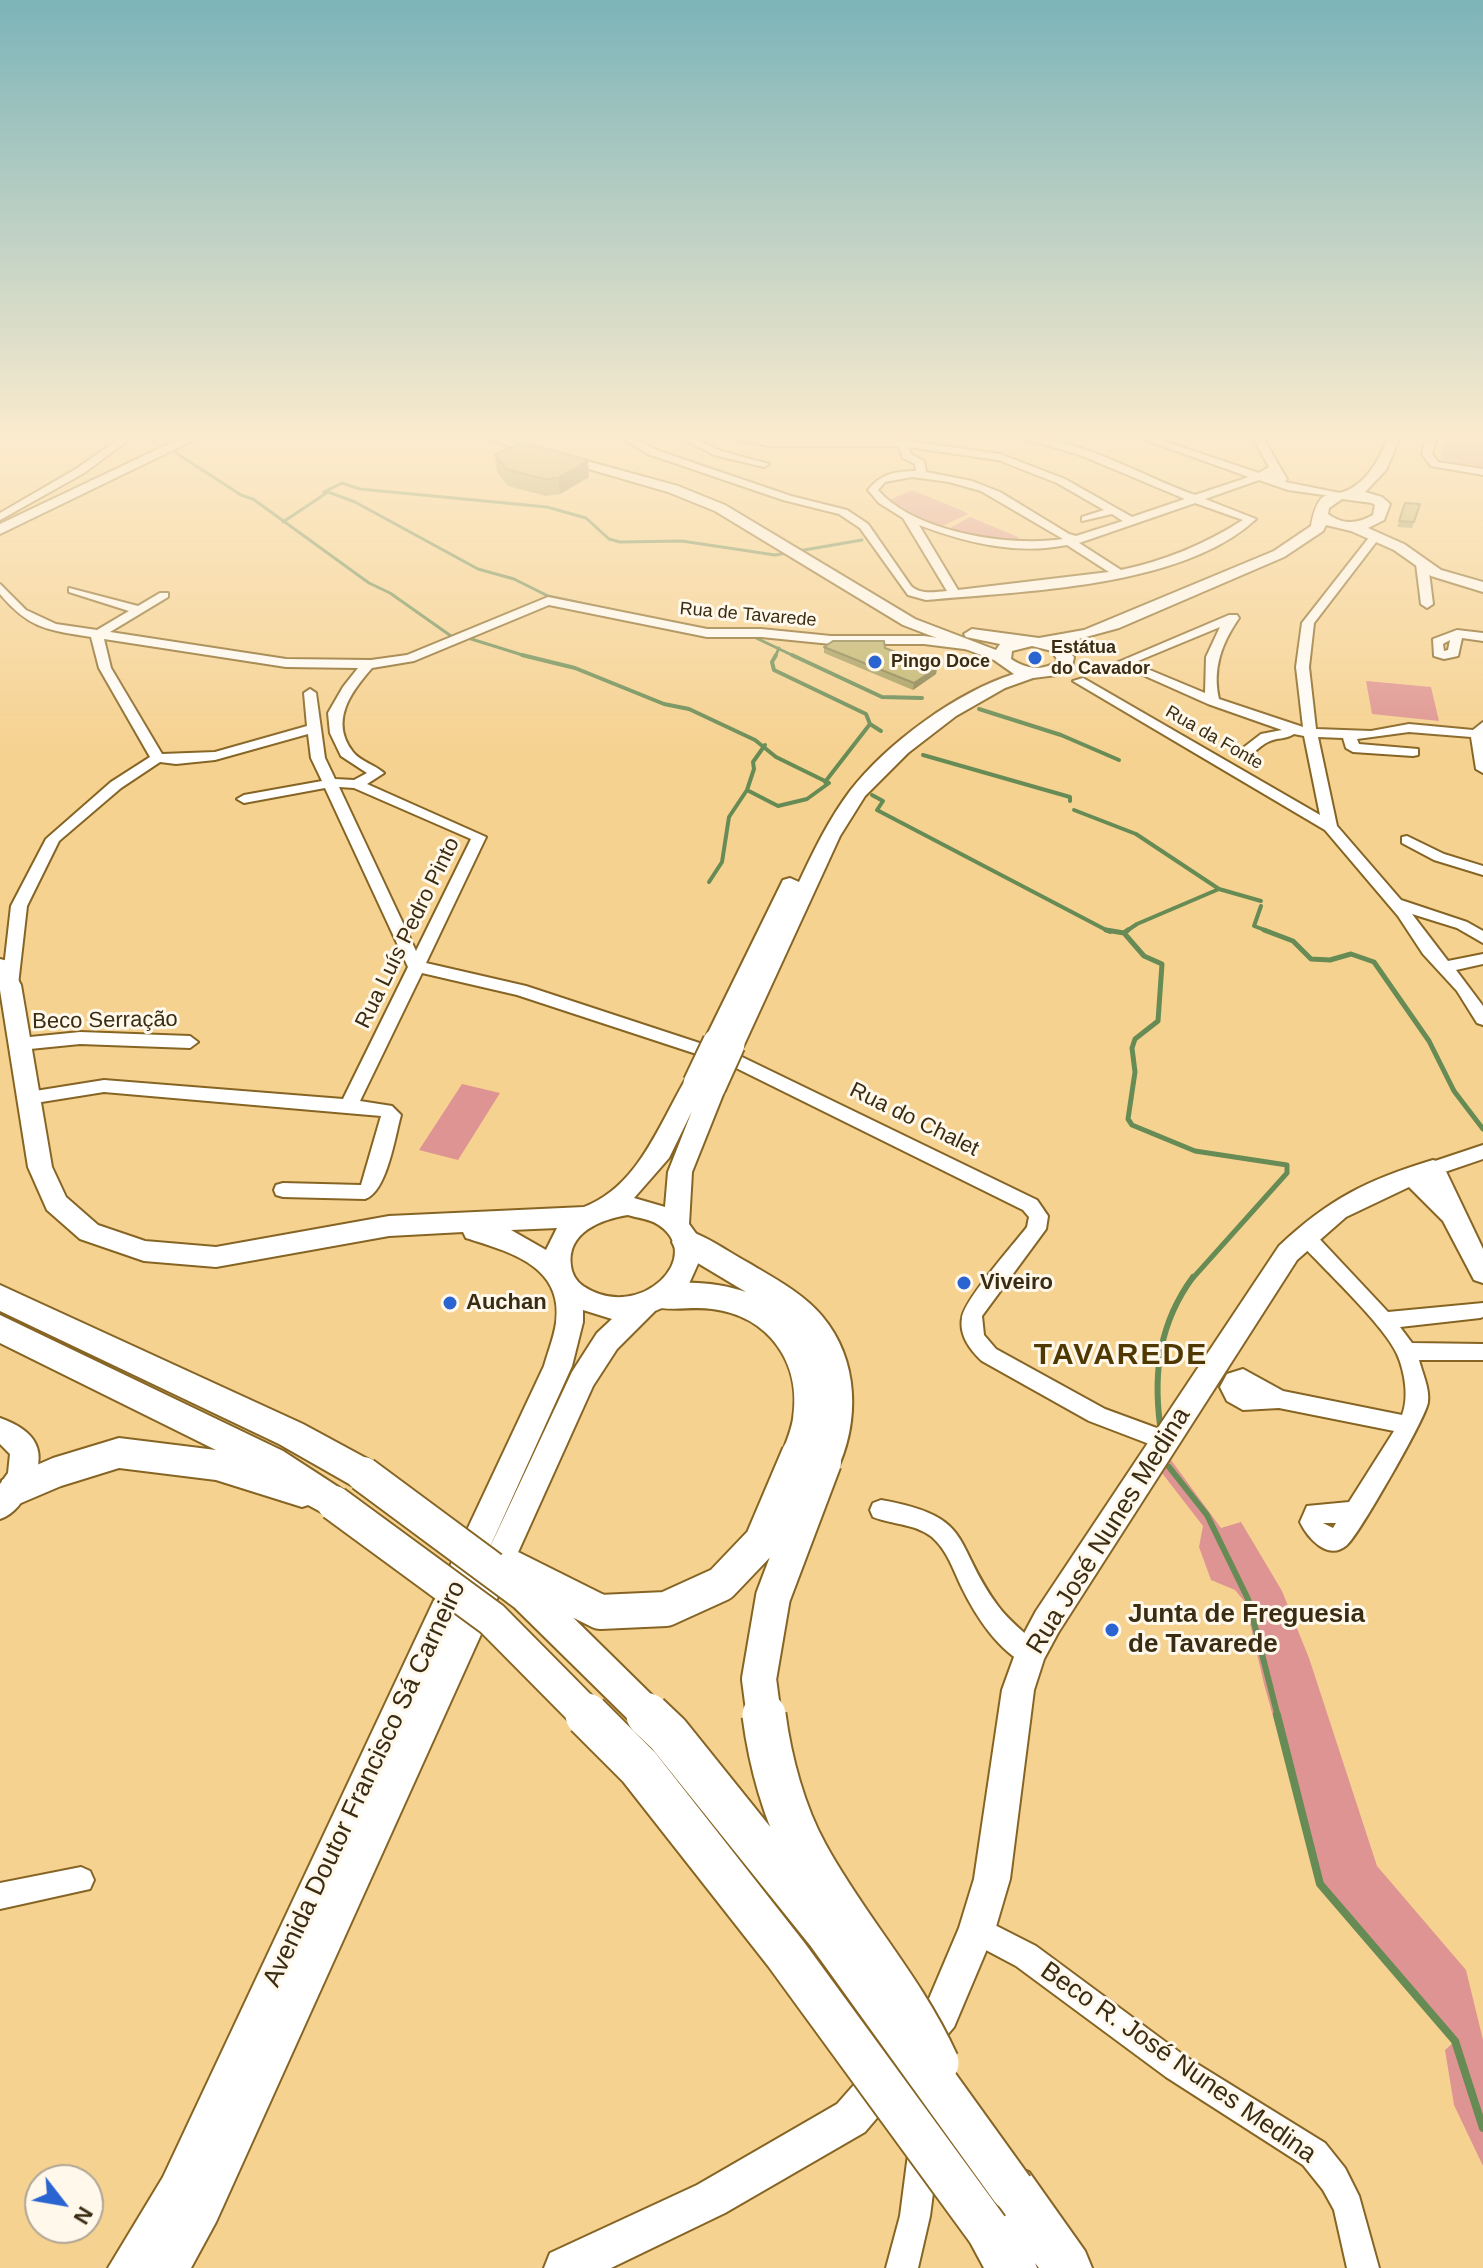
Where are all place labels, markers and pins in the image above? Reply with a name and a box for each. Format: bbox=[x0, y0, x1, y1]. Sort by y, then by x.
place label: Estátua do Cavador bbox=[1051, 637, 1150, 680]
marker: Estátua do Cavador bbox=[1026, 649, 1044, 667]
place label: Pingo Doce bbox=[891, 651, 990, 673]
marker: Pingo Doce bbox=[866, 653, 884, 671]
place label: Viveiro bbox=[980, 1270, 1053, 1296]
marker: Viveiro bbox=[955, 1274, 973, 1292]
place label: Auchan bbox=[466, 1290, 547, 1316]
marker: Auchan bbox=[441, 1294, 459, 1312]
place label: Junta de Freguesia de Tavarede bbox=[1128, 1599, 1365, 1660]
marker: Junta de Freguesia de Tavarede bbox=[1103, 1621, 1121, 1639]

